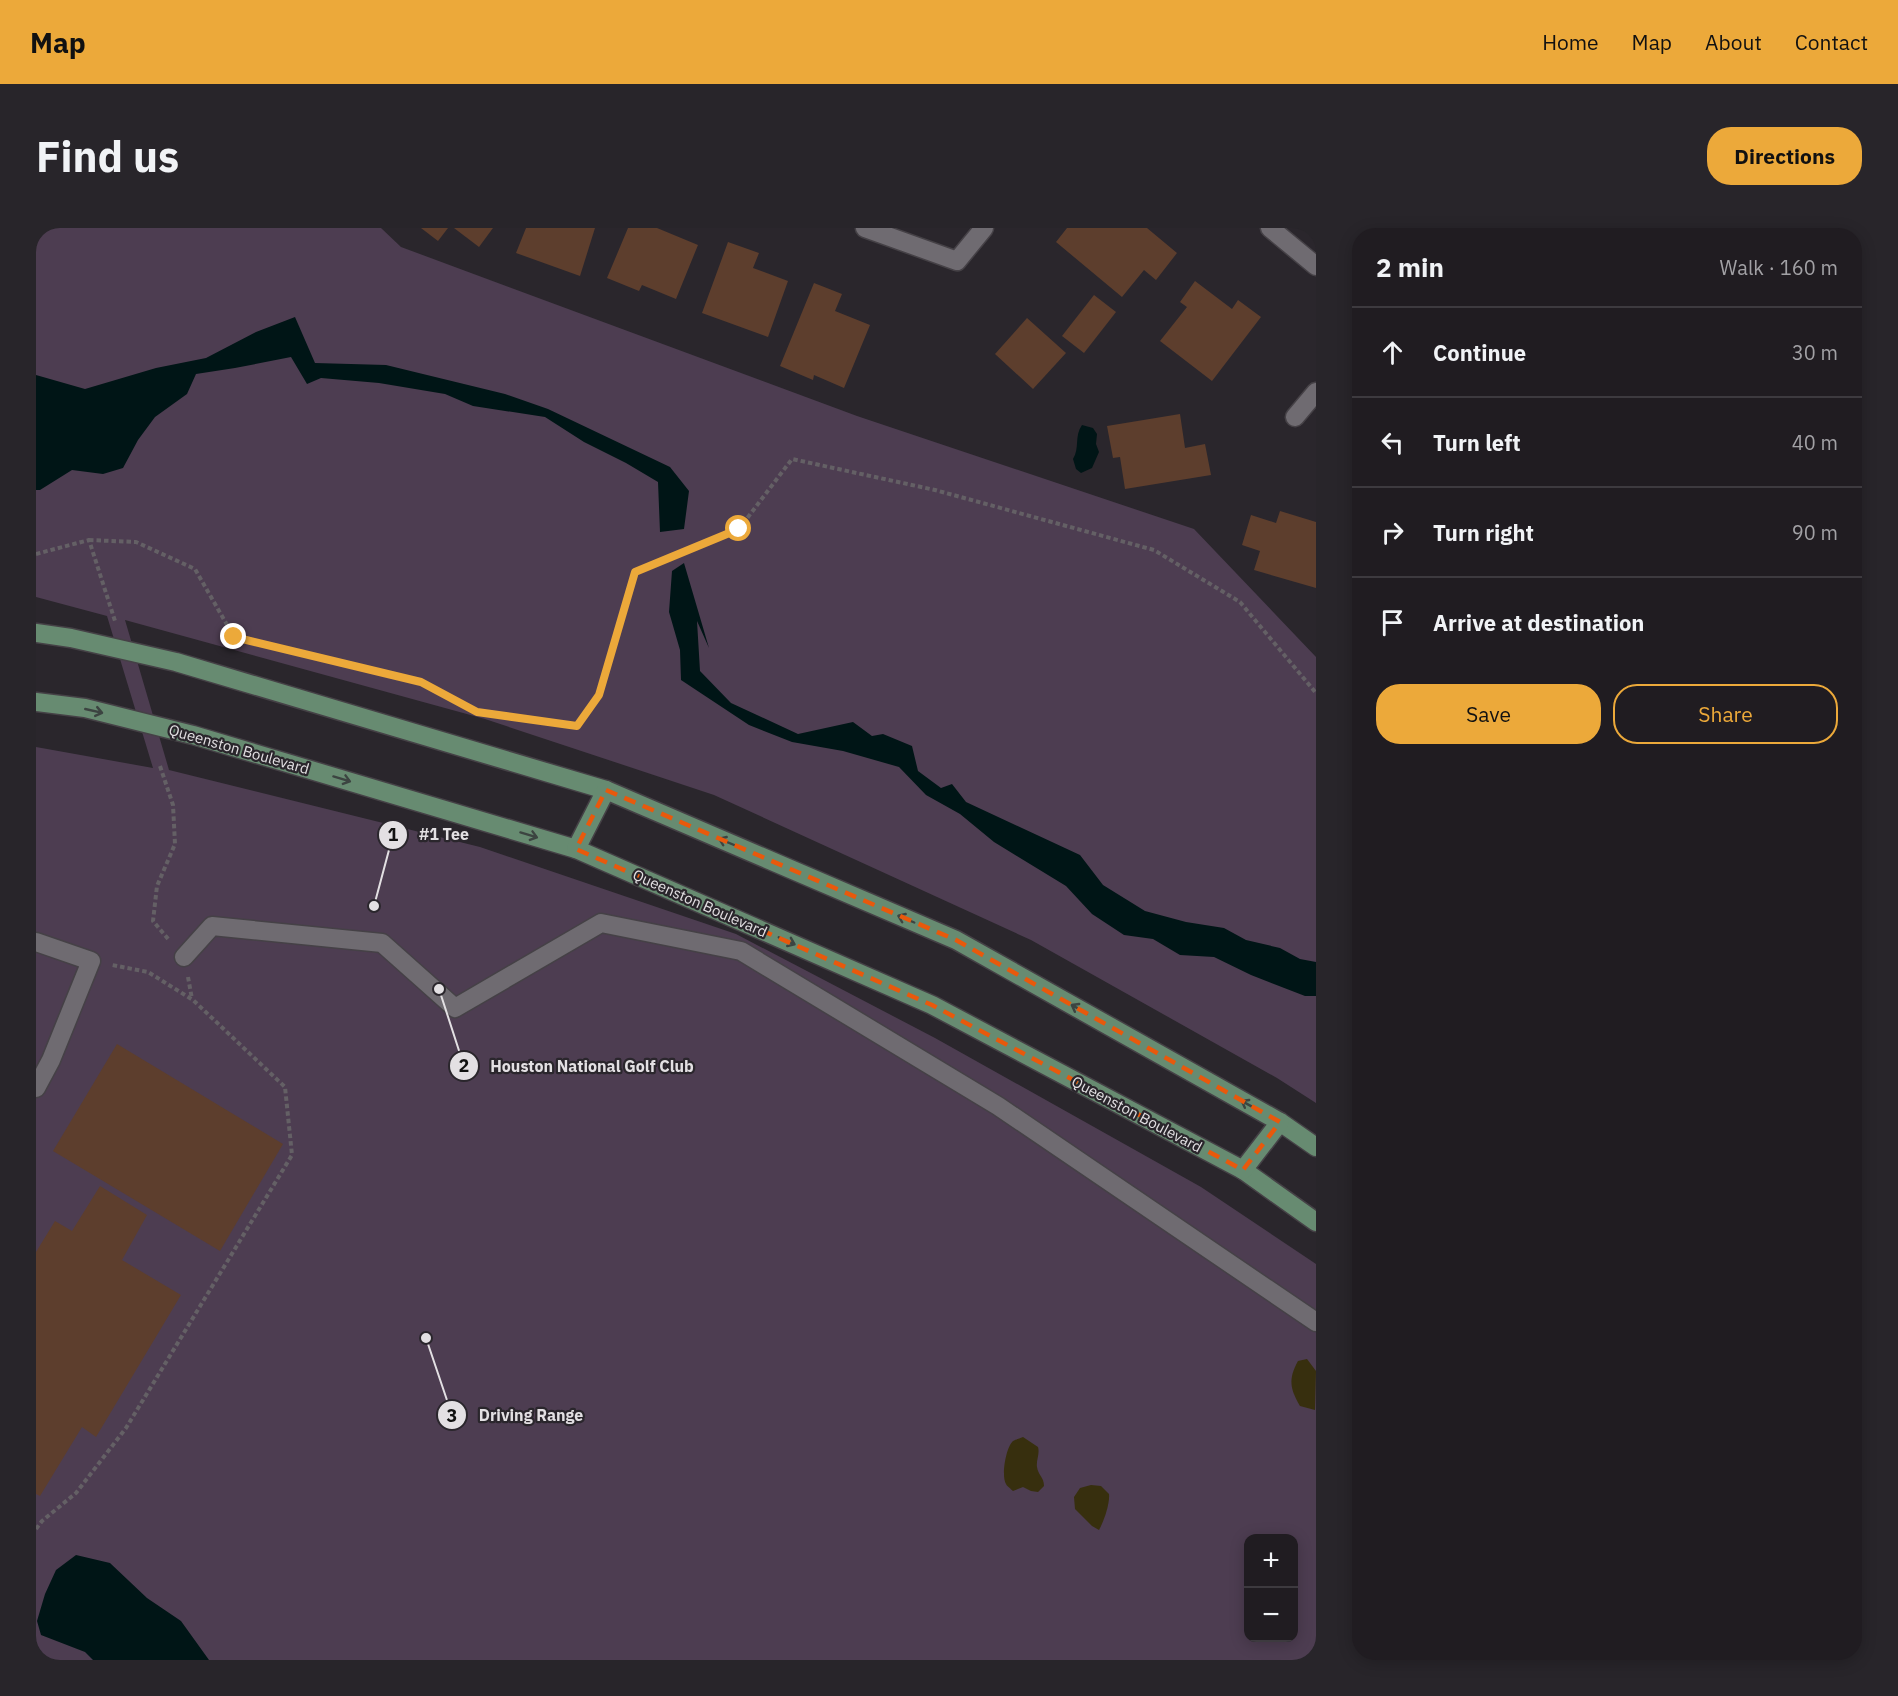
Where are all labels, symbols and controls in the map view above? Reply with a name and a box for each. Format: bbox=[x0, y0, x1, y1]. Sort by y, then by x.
text: Map bbox=[30, 24, 86, 61]
text: Home bbox=[1542, 28, 1599, 56]
text: Map bbox=[1632, 28, 1672, 56]
text: About bbox=[1705, 28, 1762, 56]
text: Contact bbox=[1795, 28, 1868, 56]
button: Directions bbox=[1707, 127, 1862, 185]
text: Find us bbox=[36, 129, 179, 184]
text: 2 min bbox=[1376, 250, 1444, 284]
text: Walk · 160 m bbox=[1720, 254, 1838, 281]
icon: ahead bbox=[1376, 336, 1409, 369]
text: Continue bbox=[1433, 338, 1526, 367]
text: 30 m bbox=[1792, 339, 1838, 366]
icon: left bbox=[1376, 426, 1409, 459]
text: Turn left bbox=[1433, 428, 1521, 457]
text: 40 m bbox=[1792, 429, 1838, 456]
route start bbox=[725, 515, 751, 541]
icon: right bbox=[1376, 516, 1409, 549]
text: Turn right bbox=[1433, 518, 1534, 547]
text: 90 m bbox=[1792, 519, 1838, 546]
icon: arrive bbox=[1376, 606, 1409, 639]
text: Arrive at destination bbox=[1433, 608, 1644, 637]
route end bbox=[220, 623, 246, 649]
button: Save bbox=[1376, 684, 1601, 744]
button: Share bbox=[1613, 684, 1838, 744]
one-way arrow bbox=[84, 705, 103, 717]
street label: Queenston Boulevard bbox=[167, 720, 311, 778]
one-way arrow bbox=[332, 774, 351, 785]
callout: #1 Tee bbox=[378, 818, 481, 852]
text: 1 bbox=[388, 823, 399, 846]
text: #1 Tee bbox=[419, 824, 469, 844]
one-way arrow bbox=[519, 830, 538, 841]
one-way arrow bbox=[719, 836, 737, 847]
street label: Queenston Boulevard bbox=[630, 865, 770, 941]
one-way arrow bbox=[898, 913, 916, 924]
one-way arrow bbox=[777, 936, 796, 947]
one-way arrow bbox=[1071, 1003, 1088, 1015]
callout: Houston National Golf Club bbox=[449, 1049, 706, 1083]
text: 2 bbox=[459, 1054, 469, 1077]
text: Houston National Golf Club bbox=[490, 1056, 694, 1076]
street label: Queenston Boulevard bbox=[1068, 1072, 1206, 1156]
one-way arrow bbox=[1241, 1099, 1258, 1111]
callout: Driving Range bbox=[437, 1398, 595, 1432]
text: 3 bbox=[447, 1404, 457, 1427]
text: Driving Range bbox=[479, 1405, 583, 1425]
map controls bbox=[1244, 1534, 1298, 1642]
button: + bbox=[1244, 1534, 1298, 1588]
button: − bbox=[1244, 1588, 1298, 1642]

